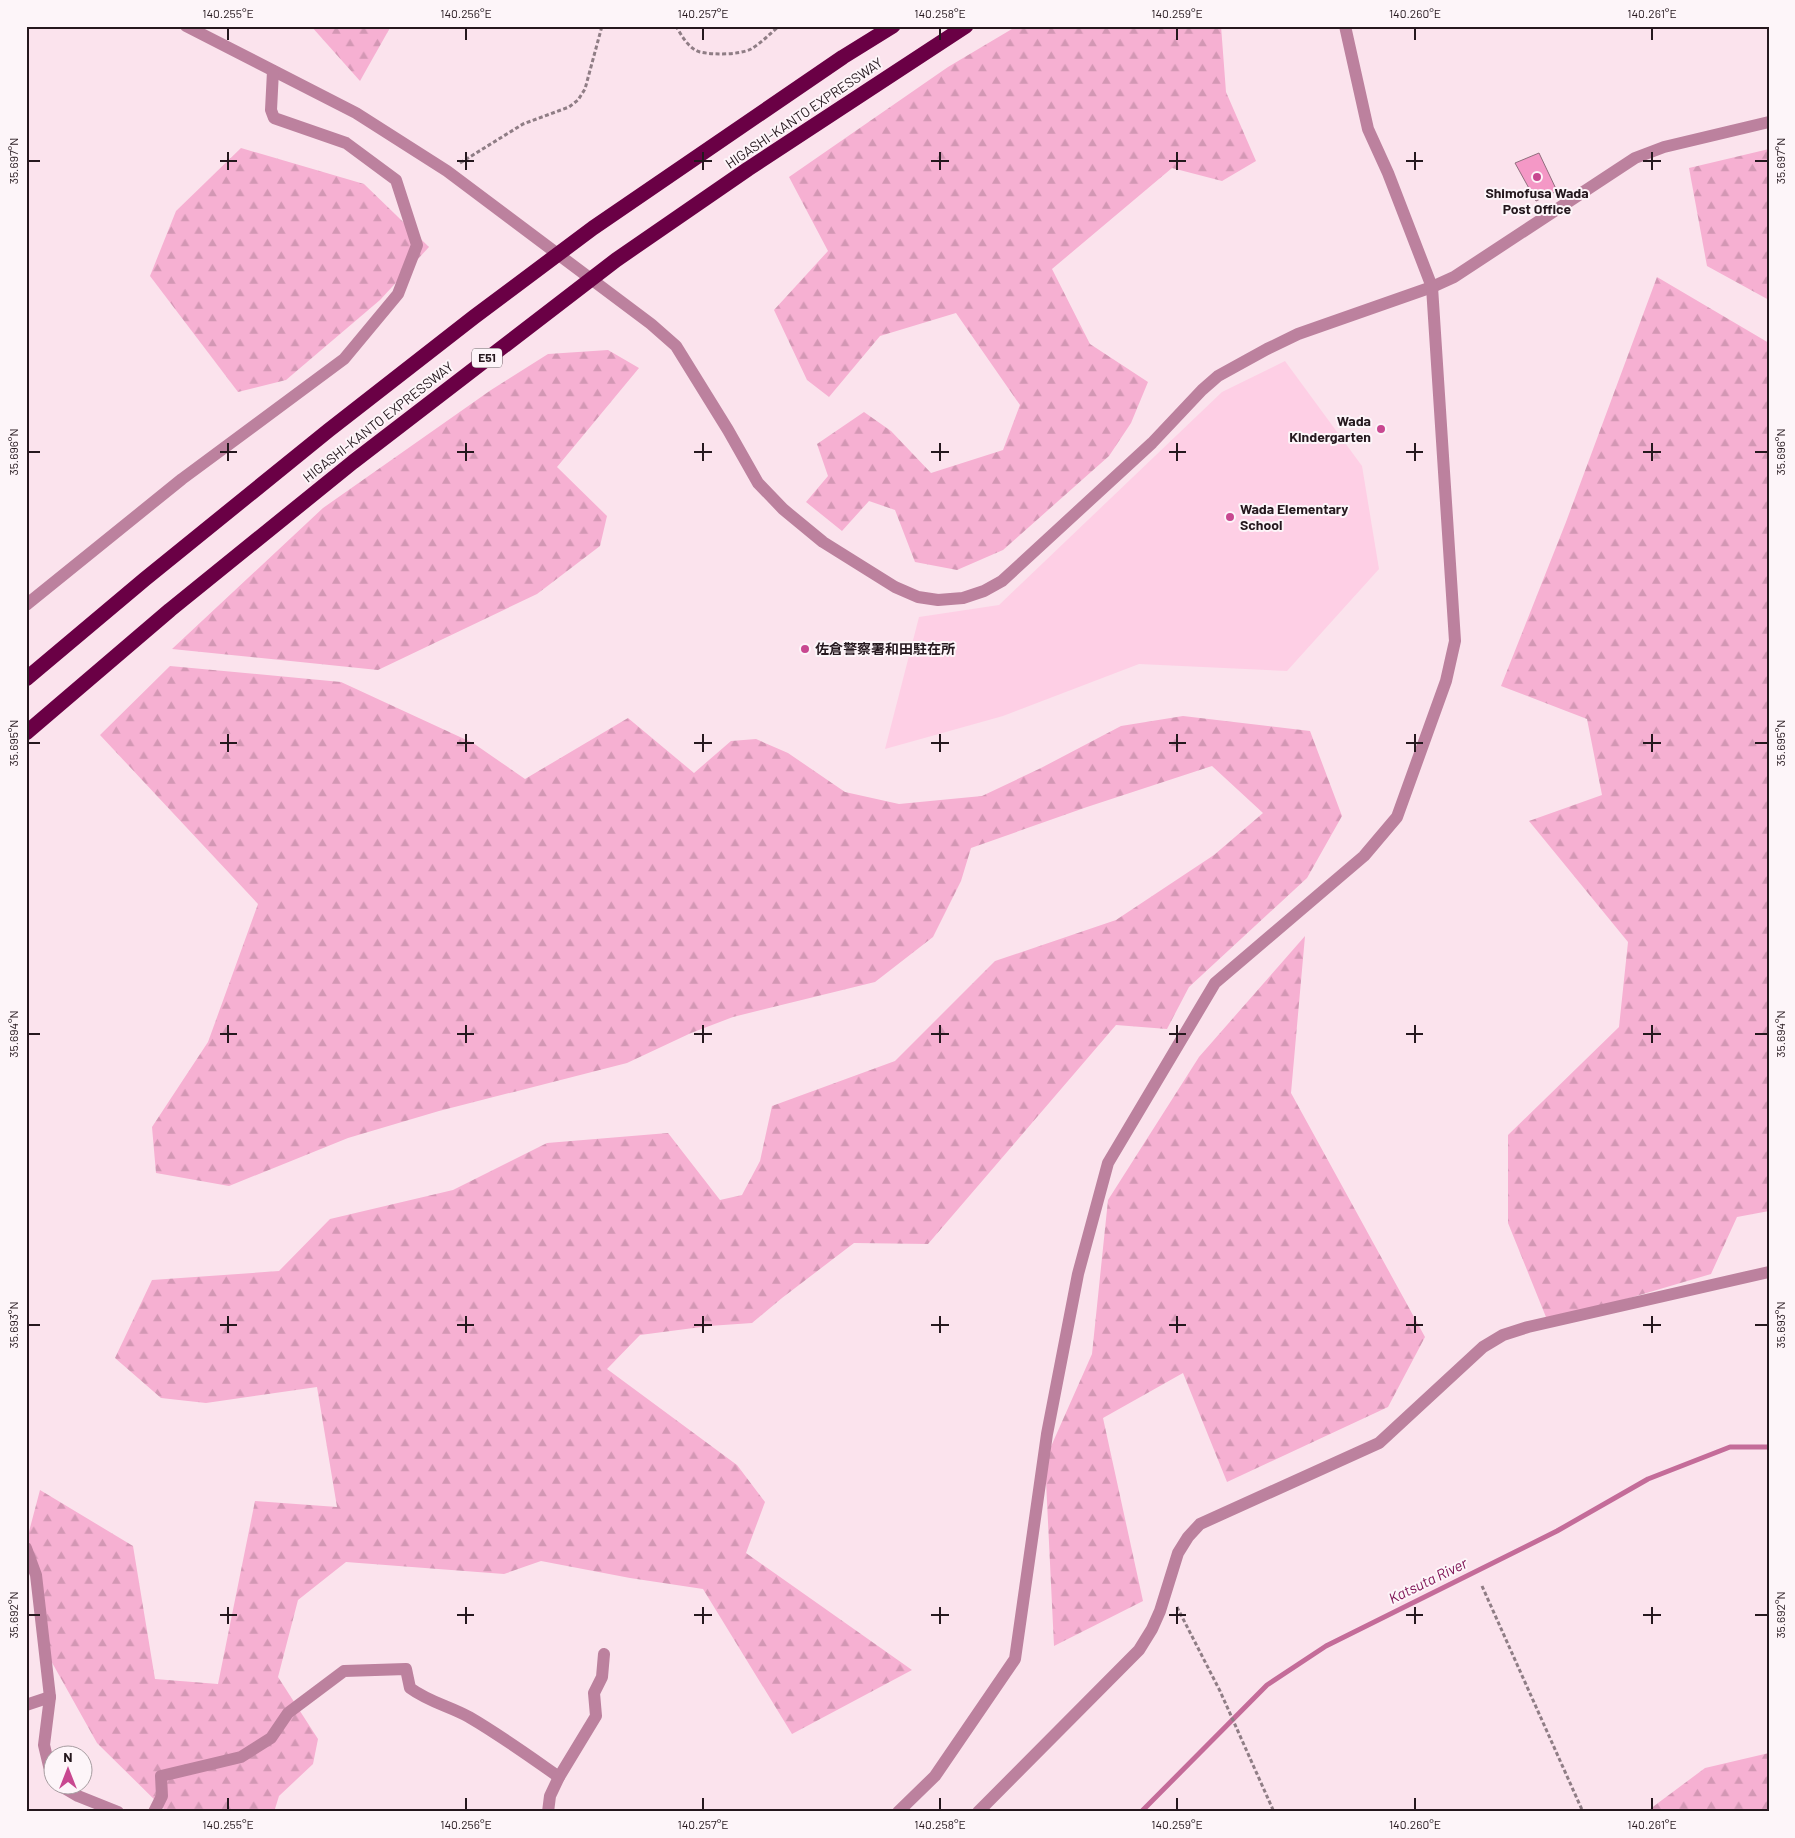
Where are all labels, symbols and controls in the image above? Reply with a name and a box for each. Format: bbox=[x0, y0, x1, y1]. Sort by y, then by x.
text: 140.255°E bbox=[202, 6, 254, 20]
text: 140.256°E bbox=[440, 6, 492, 20]
text: 140.257°E bbox=[677, 6, 729, 20]
text: 140.258°E bbox=[914, 6, 966, 20]
text: 140.259°E bbox=[1151, 6, 1203, 20]
text: 140.260°E bbox=[1389, 6, 1441, 20]
text: 140.261°E bbox=[1627, 6, 1677, 20]
street label: HIGASHI-KANTO EXPRESSWAY bbox=[722, 53, 886, 172]
text: 35.697°N bbox=[6, 138, 20, 184]
text: 35.697°N bbox=[1773, 138, 1787, 184]
marker: Shimofusa Wada Post Office bbox=[1531, 171, 1543, 183]
place label: Shimofusa Wada Post Office bbox=[1485, 184, 1589, 217]
road number: E51 bbox=[472, 348, 502, 368]
street label: HIGASHI-KANTO EXPRESSWAY bbox=[299, 358, 456, 486]
place label: Wada Kindergarten bbox=[1289, 412, 1371, 445]
marker: Wada Kindergarten bbox=[1375, 423, 1387, 435]
text: 35.696°N bbox=[6, 429, 20, 475]
text: 35.696°N bbox=[1773, 429, 1787, 475]
place label: Wada Elementary School bbox=[1240, 500, 1348, 533]
marker: Wada Elementary School bbox=[1224, 511, 1236, 523]
place label: 佐倉警察署和田駐在所 bbox=[815, 640, 955, 657]
marker: 佐倉警察署和田駐在所 bbox=[799, 643, 811, 655]
text: 35.695°N bbox=[6, 720, 20, 766]
text: 35.695°N bbox=[1773, 720, 1787, 766]
text: 35.694°N bbox=[6, 1010, 20, 1058]
text: 35.694°N bbox=[1773, 1010, 1787, 1058]
text: 35.693°N bbox=[6, 1302, 20, 1348]
text: 35.693°N bbox=[1773, 1302, 1787, 1348]
water label: Katsuta River bbox=[1385, 1553, 1470, 1607]
text: 35.692°N bbox=[6, 1591, 20, 1639]
text: 35.692°N bbox=[1773, 1591, 1787, 1639]
north arrow bbox=[42, 1746, 92, 1796]
text: N bbox=[63, 1748, 73, 1765]
text: 140.255°E bbox=[202, 1817, 254, 1831]
text: 140.256°E bbox=[440, 1817, 492, 1831]
text: 140.257°E bbox=[677, 1817, 729, 1831]
text: 140.258°E bbox=[914, 1817, 966, 1831]
text: 140.259°E bbox=[1151, 1817, 1203, 1831]
text: 140.260°E bbox=[1389, 1817, 1441, 1831]
text: 140.261°E bbox=[1627, 1817, 1677, 1831]

